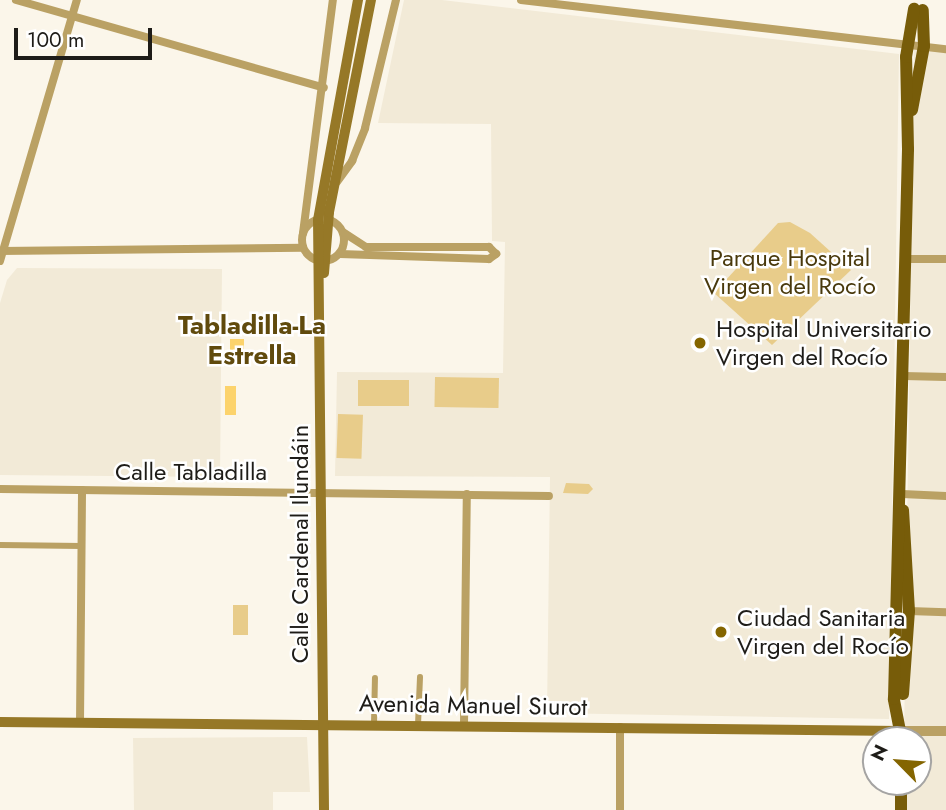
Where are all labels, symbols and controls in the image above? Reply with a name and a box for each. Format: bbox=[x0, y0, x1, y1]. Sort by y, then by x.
scale bar bbox=[18, 14, 156, 58]
text: 100 m bbox=[27, 25, 84, 55]
park label: Parque Hospital Virgen del Rocío bbox=[704, 244, 876, 300]
district label: Tabladilla-La Estrella bbox=[178, 310, 326, 372]
place label: Hospital Universitario Virgen del Rocío bbox=[716, 315, 931, 371]
marker: Hospital Universitario Virgen del Rocío bbox=[690, 333, 710, 353]
street label: Calle Cardenal Ilundáin bbox=[286, 425, 314, 663]
street label: Calle Tabladilla bbox=[115, 458, 267, 486]
place label: Ciudad Sanitaria Virgen del Rocío bbox=[737, 604, 909, 660]
marker: Ciudad Sanitaria Virgen del Rocío bbox=[711, 622, 731, 642]
street label: Avenida Manuel Siurot bbox=[359, 689, 587, 721]
north arrow bbox=[862, 726, 932, 796]
text: N bbox=[864, 740, 895, 765]

